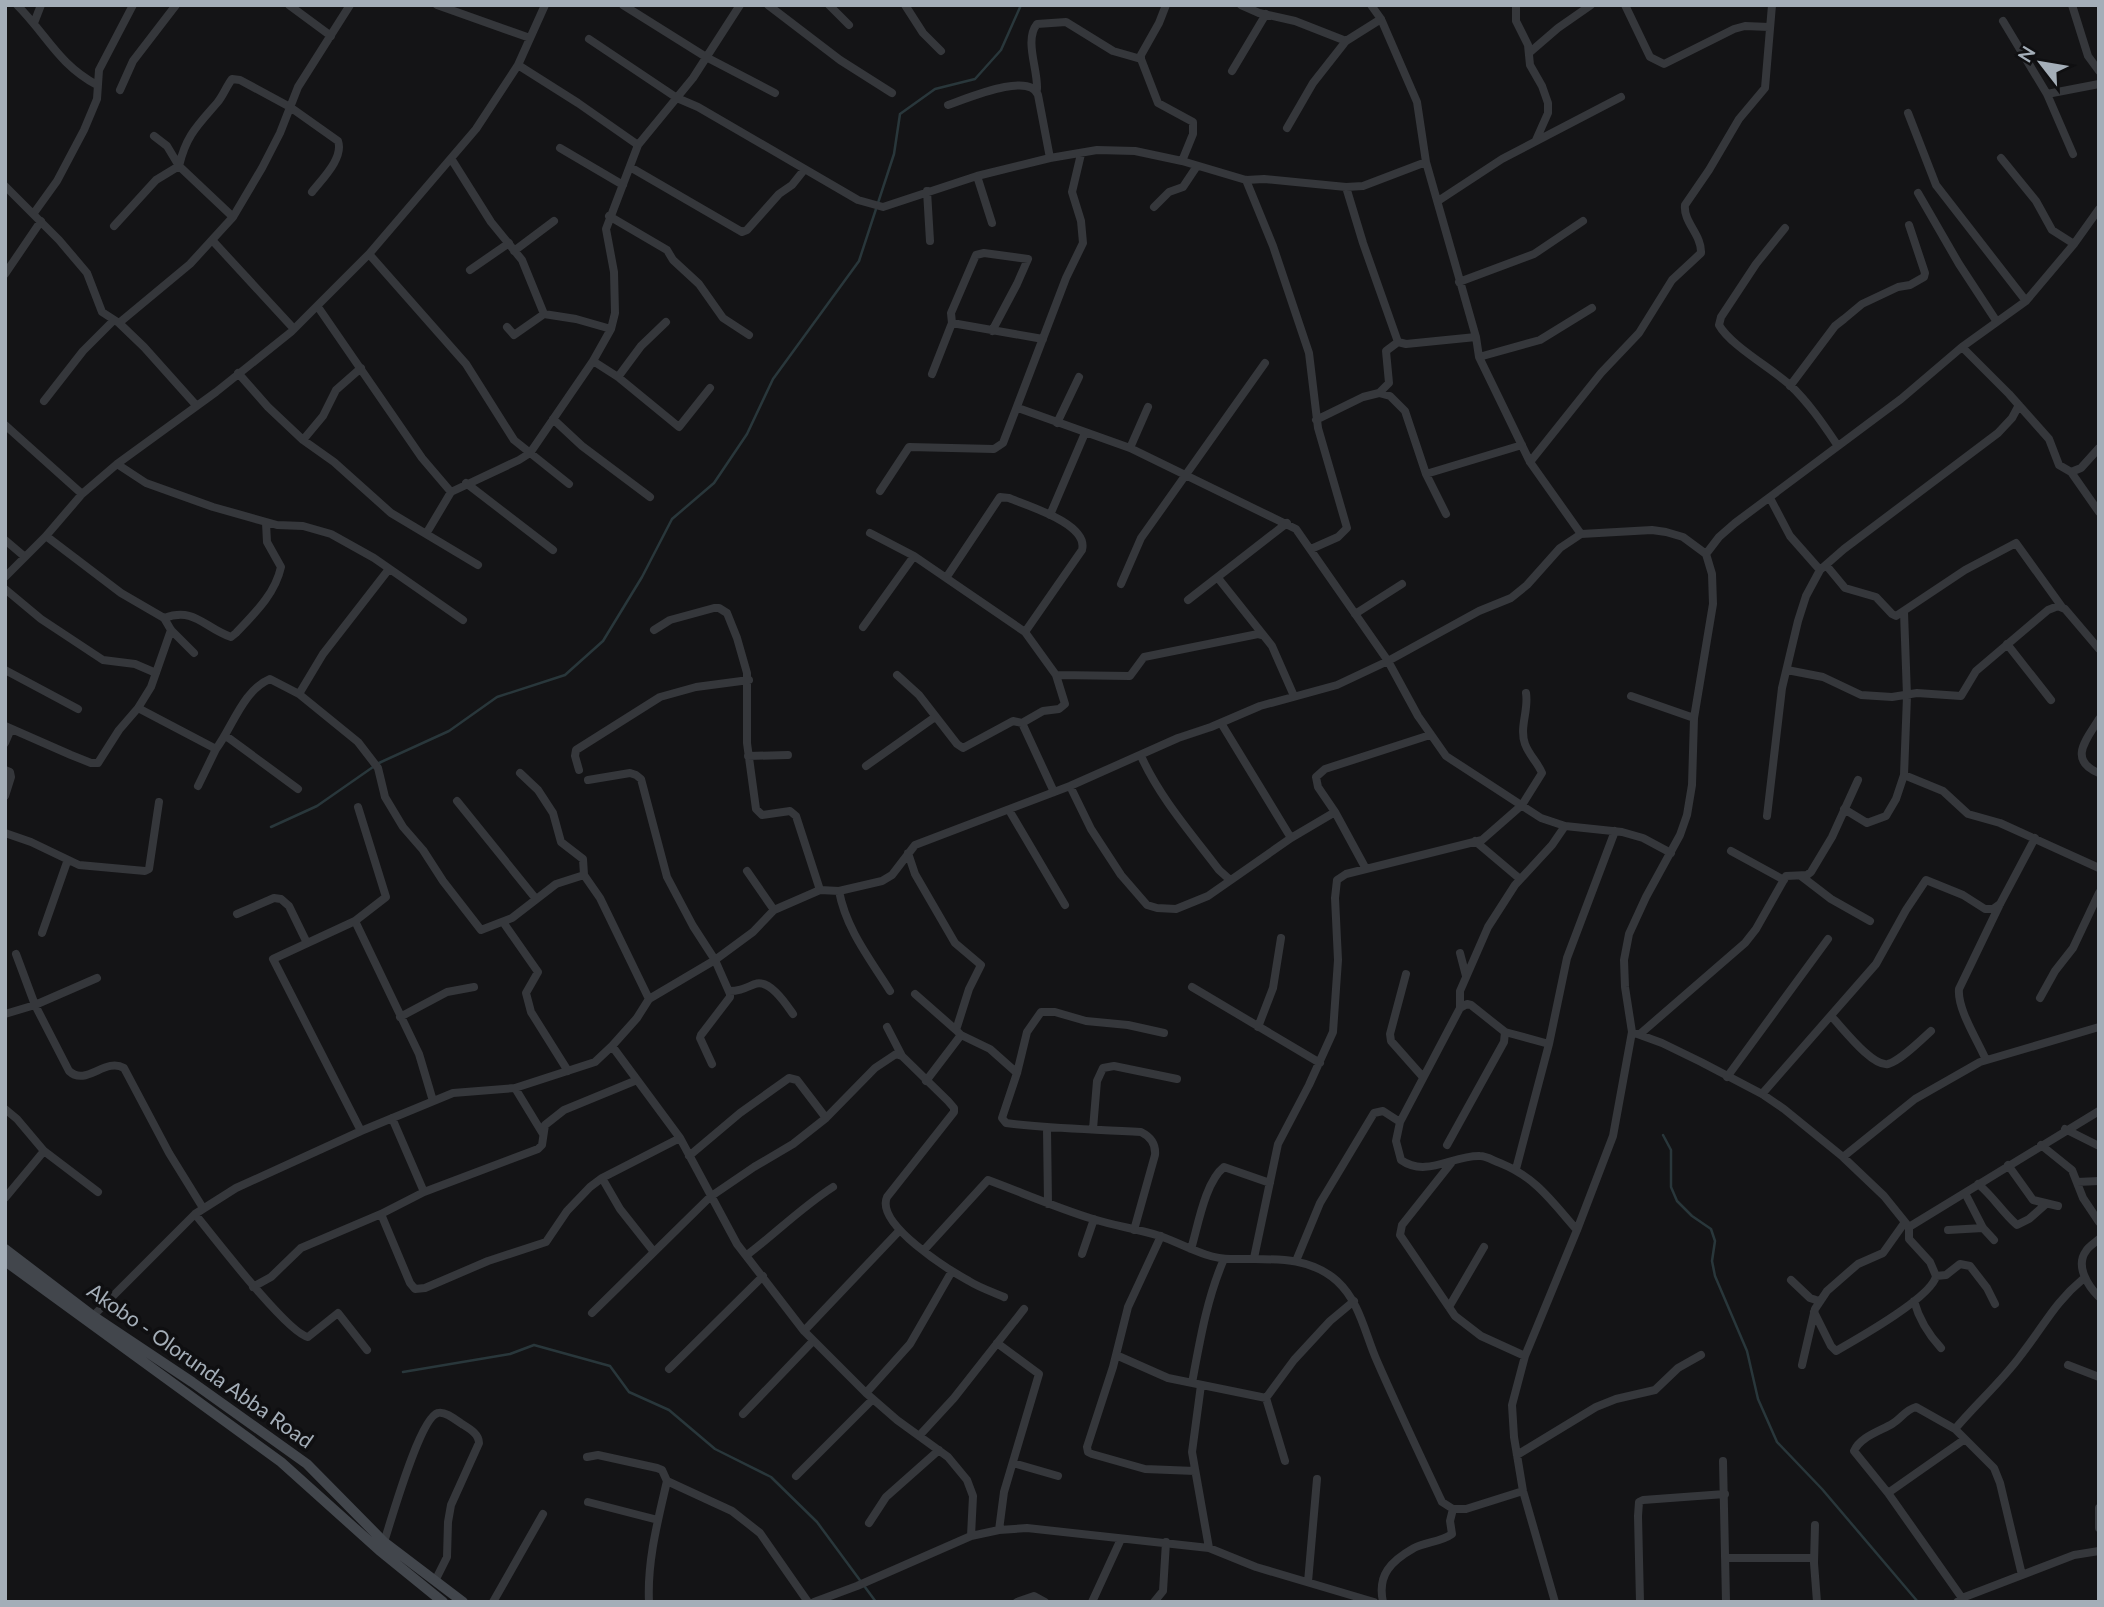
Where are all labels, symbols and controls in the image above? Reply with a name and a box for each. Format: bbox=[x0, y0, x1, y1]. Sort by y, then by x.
north arrow bbox=[2006, 28, 2076, 98]
text: N bbox=[2012, 42, 2040, 66]
street label: Akobo - Olorunda Abba Road bbox=[83, 1277, 319, 1452]

